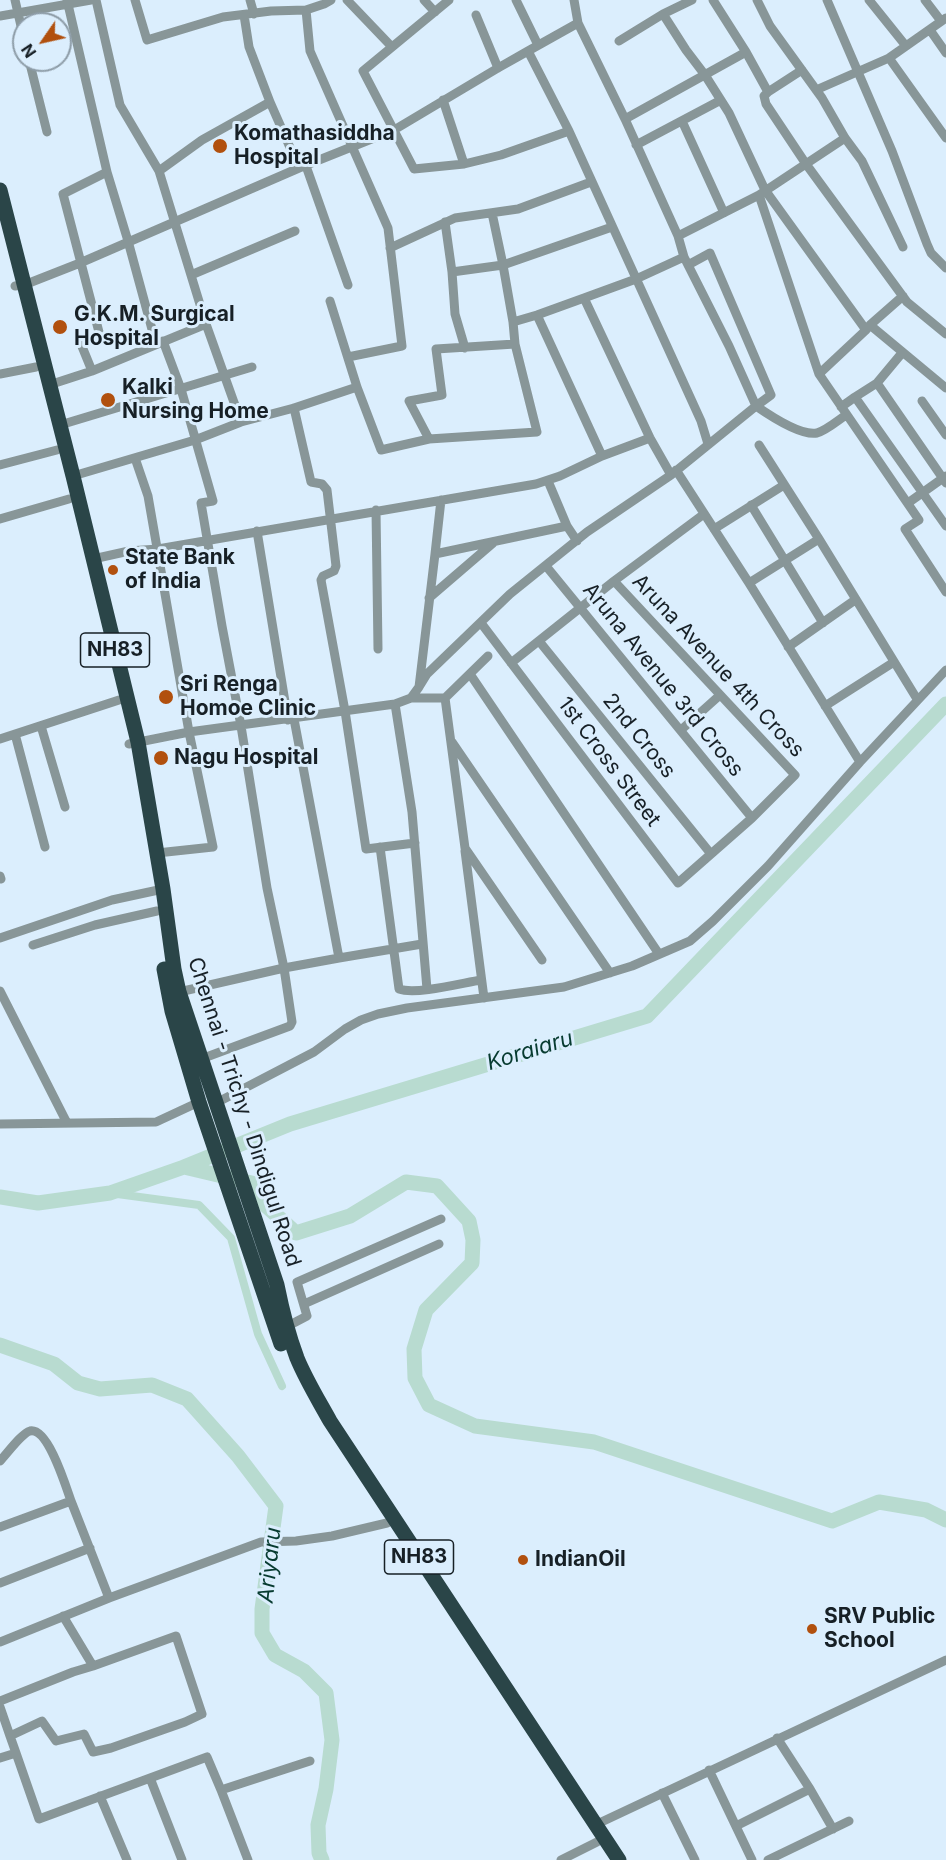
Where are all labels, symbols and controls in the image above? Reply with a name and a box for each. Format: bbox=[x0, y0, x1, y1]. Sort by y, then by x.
north arrow bbox=[12, 12, 72, 72]
text: N bbox=[17, 40, 40, 62]
place label: Komathasiddha Hospital bbox=[234, 121, 395, 171]
marker: Komathasiddha Hospital bbox=[211, 137, 229, 155]
place label: G.K.M. Surgical Hospital bbox=[74, 302, 235, 352]
marker: G.K.M. Surgical Hospital bbox=[51, 318, 69, 336]
place label: Kalki Nursing Home bbox=[122, 375, 269, 425]
marker: Kalki Nursing Home bbox=[99, 391, 117, 409]
place label: State Bank of India bbox=[125, 545, 235, 595]
marker: State Bank of India bbox=[106, 563, 120, 577]
street label: Aruna Avenue 4th Cross bbox=[627, 569, 809, 763]
street label: Aruna Avenue 3rd Cross bbox=[577, 578, 749, 782]
road number: NH83 bbox=[80, 633, 150, 667]
place label: Sri Renga Homoe Clinic bbox=[180, 672, 316, 722]
marker: Sri Renga Homoe Clinic bbox=[157, 688, 175, 706]
street label: 2nd Cross bbox=[597, 689, 681, 783]
street label: 1st Cross Street bbox=[552, 692, 666, 832]
place label: Nagu Hospital bbox=[174, 745, 318, 771]
marker: Nagu Hospital bbox=[152, 749, 170, 767]
street label: Chennai - Trichy - Dindigul Road bbox=[182, 954, 306, 1270]
water label: Koraiaru bbox=[484, 1025, 576, 1077]
water label: Ariyaru bbox=[253, 1526, 287, 1604]
road number: NH83 bbox=[384, 1540, 454, 1574]
place label: IndianOil bbox=[535, 1547, 626, 1573]
marker: IndianOil bbox=[516, 1553, 530, 1567]
place label: SRV Public School bbox=[824, 1604, 935, 1654]
marker: SRV Public School bbox=[805, 1622, 819, 1636]

